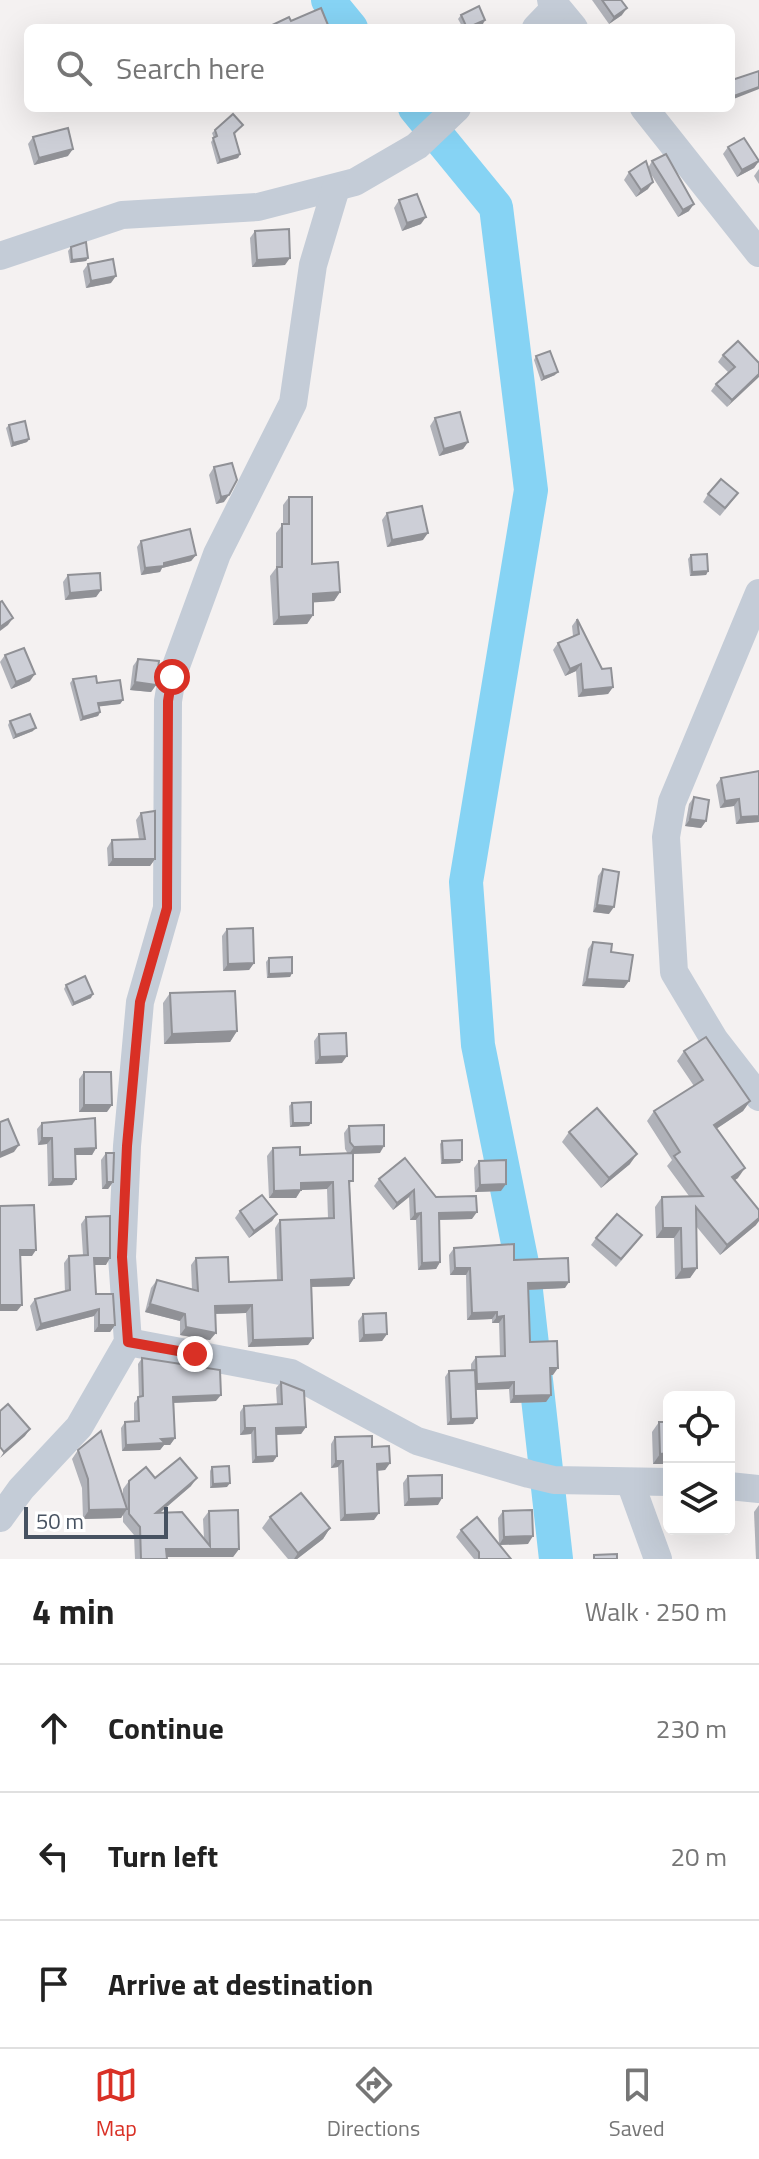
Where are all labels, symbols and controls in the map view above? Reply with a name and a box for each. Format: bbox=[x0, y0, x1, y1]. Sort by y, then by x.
search box bbox=[24, 24, 735, 112]
text: Search here bbox=[116, 45, 265, 91]
icon: search bbox=[52, 46, 96, 90]
route start bbox=[154, 659, 190, 695]
route end bbox=[177, 1336, 213, 1372]
map controls bbox=[663, 1391, 735, 1535]
button: locate bbox=[663, 1391, 735, 1463]
button: layers bbox=[663, 1463, 735, 1535]
scale bar bbox=[24, 1503, 168, 1539]
text: 50 m bbox=[36, 1504, 84, 1538]
text: 4 min bbox=[32, 1585, 115, 1637]
text: Walk · 250 m bbox=[585, 1592, 727, 1631]
text: Continue bbox=[108, 1705, 224, 1751]
icon: ahead bbox=[32, 1706, 76, 1750]
text: 230 m bbox=[656, 1709, 727, 1748]
text: Turn left bbox=[108, 1833, 218, 1879]
icon: left bbox=[32, 1834, 76, 1878]
text: 20 m bbox=[670, 1837, 727, 1876]
text: Arrive at destination bbox=[108, 1961, 373, 2007]
icon: arrive bbox=[32, 1962, 76, 2006]
tab: Map bbox=[94, 2063, 138, 2145]
tab: Directions bbox=[327, 2063, 420, 2145]
tab: Saved bbox=[609, 2063, 665, 2145]

